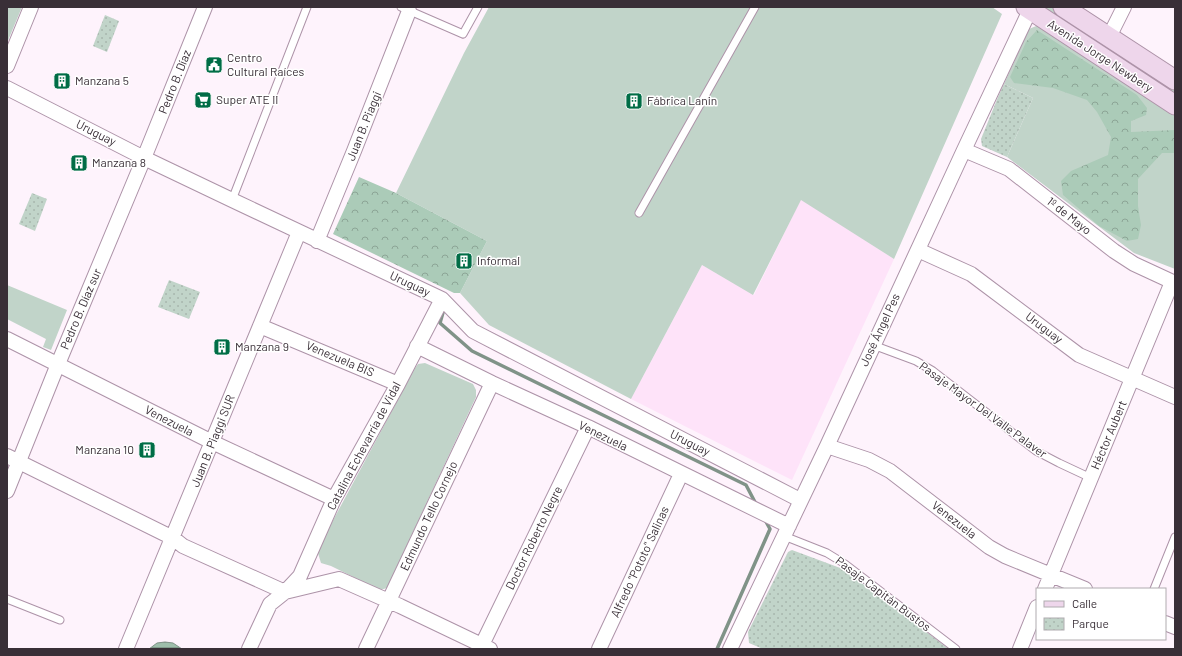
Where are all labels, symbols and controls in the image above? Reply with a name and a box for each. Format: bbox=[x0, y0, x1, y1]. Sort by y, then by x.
street label: Avenida Jorge Newbery bbox=[1045, 16, 1156, 95]
street label: Pedro B. Díaz bbox=[155, 48, 193, 116]
place label: Centro Cultural Raíces bbox=[227, 50, 304, 78]
public building icon: Centro Cultural Raíces bbox=[204, 55, 224, 75]
building icon: Manzana 5 bbox=[52, 71, 72, 91]
place label: Manzana 5 bbox=[75, 73, 129, 87]
street label: Juan B. Piaggi bbox=[343, 89, 383, 162]
supermarket icon: Super ATE II bbox=[193, 90, 213, 110]
building icon: Fábrica Lanin bbox=[624, 91, 644, 111]
place label: Super ATE II bbox=[216, 92, 278, 106]
place label: Fábrica Lanin bbox=[647, 93, 717, 107]
street label: Uruguay bbox=[74, 116, 119, 148]
building icon: Manzana 8 bbox=[69, 153, 89, 173]
place label: Manzana 8 bbox=[92, 155, 146, 169]
street label: 1º de Mayo bbox=[1045, 193, 1095, 237]
building icon: Informal bbox=[454, 251, 474, 271]
place label: Informal bbox=[477, 253, 520, 267]
street label: Pedro B. Díaz sur bbox=[57, 265, 104, 351]
street label: Uruguay bbox=[388, 268, 433, 299]
street label: José Ángel Pes bbox=[856, 291, 902, 368]
street label: Uruguay bbox=[1023, 309, 1066, 346]
building icon: Manzana 9 bbox=[212, 337, 232, 357]
street label: Venezuela BIS bbox=[304, 337, 377, 379]
place label: Manzana 9 bbox=[235, 339, 289, 353]
street label: Pasaje Mayor Del Valle Palaver bbox=[917, 358, 1051, 461]
street label: Catalina Echevarría de Vidal bbox=[323, 379, 403, 512]
street label: Juan B. Piaggi SUR bbox=[187, 392, 237, 489]
street label: Héctor Aubert bbox=[1087, 398, 1129, 471]
street label: Venezuela bbox=[143, 402, 196, 438]
street label: Venezuela bbox=[577, 417, 630, 453]
street label: Uruguay bbox=[668, 426, 713, 458]
building icon: Manzana 10 bbox=[137, 440, 157, 460]
place label: Manzana 10 bbox=[75, 442, 134, 456]
street label: Edmundo Tello Cornejo bbox=[397, 459, 460, 573]
street label: Doctor Roberto Negre bbox=[502, 483, 564, 592]
street label: Venezuela bbox=[930, 497, 980, 541]
street label: Alfredo "Pototo" Salinas bbox=[607, 504, 671, 619]
street label: Pasaje Capitán Bustos bbox=[833, 553, 934, 634]
legend bbox=[1036, 588, 1166, 640]
text: Calle bbox=[1072, 596, 1097, 610]
text: Parque bbox=[1072, 616, 1109, 630]

